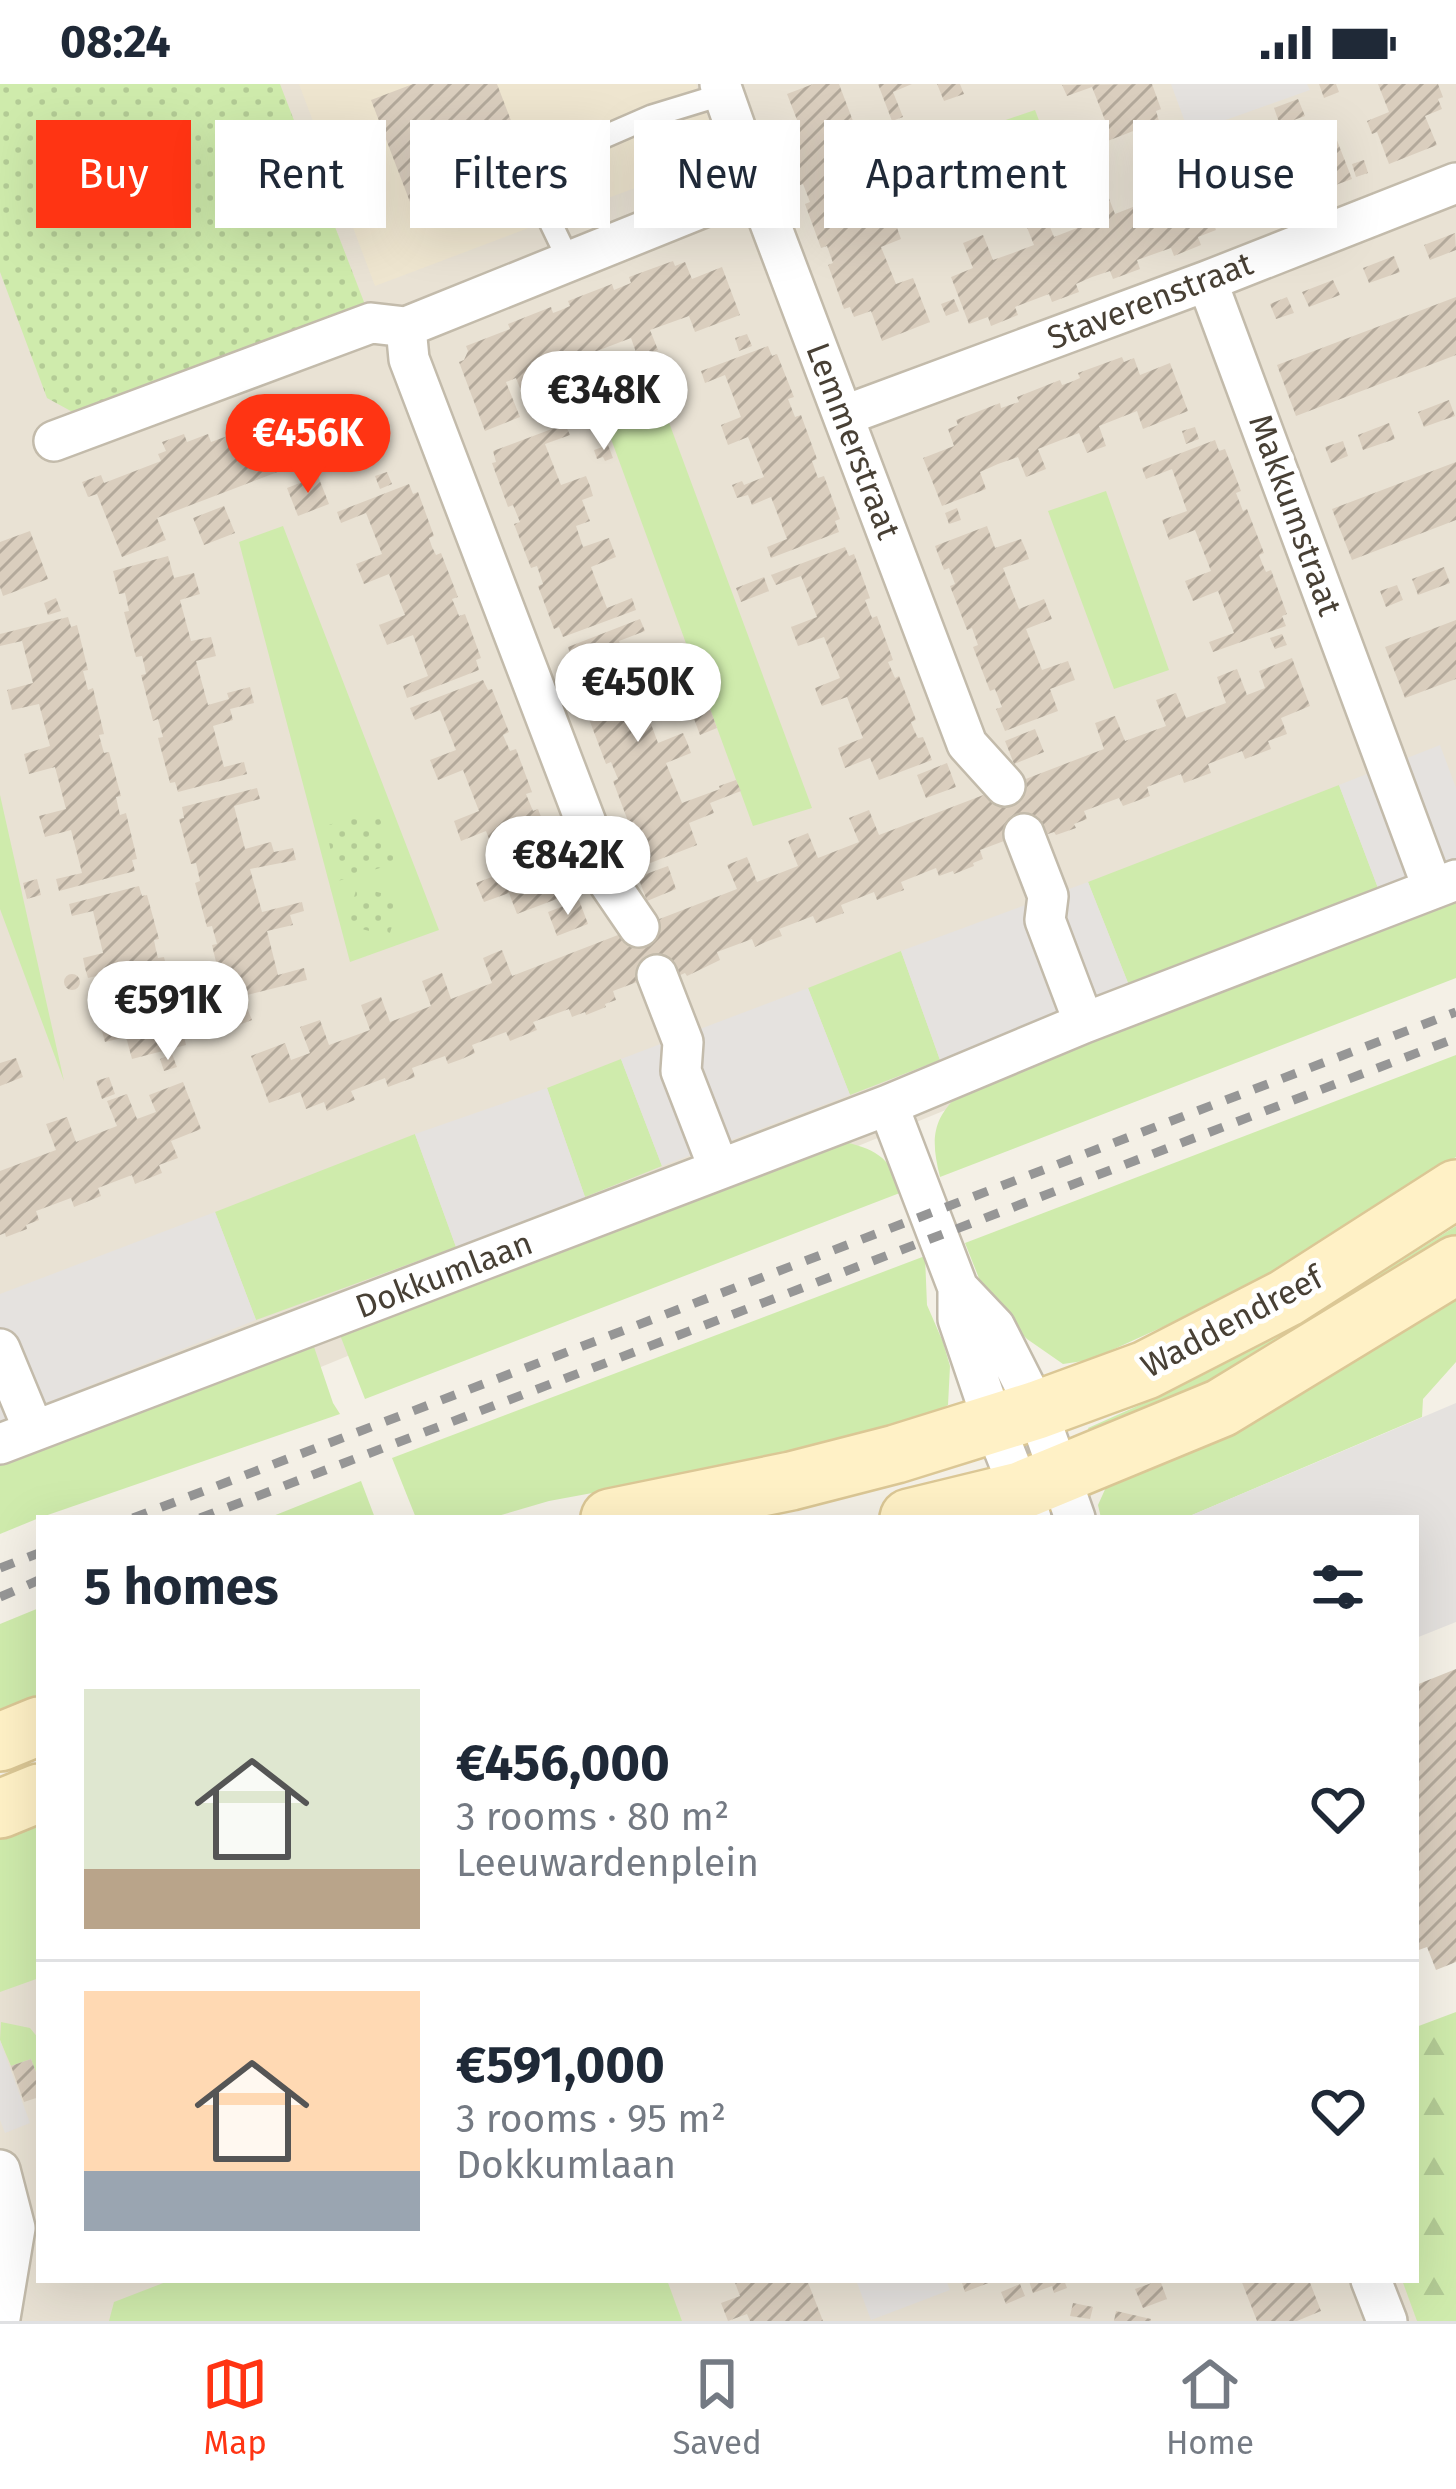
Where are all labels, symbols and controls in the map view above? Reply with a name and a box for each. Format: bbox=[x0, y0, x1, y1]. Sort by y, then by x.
text: 08:24 bbox=[60, 15, 171, 69]
chip: Buy bbox=[36, 120, 191, 228]
chip: Rent bbox=[215, 120, 386, 228]
chip: Filters bbox=[410, 120, 610, 228]
chip: New bbox=[634, 120, 800, 228]
chip: Apartment bbox=[824, 120, 1109, 228]
chip: House bbox=[1133, 120, 1337, 228]
street label: Staverenstraat bbox=[1042, 243, 1258, 359]
street label: Lemmerstraat bbox=[797, 337, 909, 545]
pin: €348K bbox=[520, 351, 688, 453]
text: €348K bbox=[548, 367, 660, 413]
pin: €456K bbox=[224, 394, 392, 496]
street label: Makkumstraat bbox=[1240, 409, 1350, 621]
text: €456K bbox=[252, 410, 364, 456]
pin: €450K bbox=[554, 643, 722, 745]
text: €450K bbox=[582, 659, 694, 705]
pin: €842K bbox=[484, 816, 652, 918]
text: €842K bbox=[512, 832, 624, 878]
pin: €591K bbox=[84, 961, 252, 1063]
text: €591K bbox=[114, 977, 222, 1023]
street label: Dokkumlaan bbox=[350, 1223, 538, 1327]
street label: Waddendreef bbox=[1135, 1256, 1332, 1386]
icon: filters bbox=[1305, 1554, 1371, 1620]
text: 5 homes bbox=[84, 1556, 279, 1618]
text: €456,000 bbox=[456, 1732, 670, 1794]
icon: home bbox=[180, 1737, 324, 1881]
icon: heart bbox=[1305, 1776, 1371, 1842]
text: 3 rooms · 80 m² bbox=[456, 1794, 729, 1840]
text: Leeuwardenplein bbox=[456, 1840, 759, 1886]
text: €591,000 bbox=[456, 2034, 665, 2096]
icon: home bbox=[180, 2039, 324, 2183]
icon: heart bbox=[1305, 2078, 1371, 2144]
text: 3 rooms · 95 m² bbox=[456, 2096, 726, 2142]
text: Dokkumlaan bbox=[456, 2142, 676, 2188]
tab: Map bbox=[202, 2351, 268, 2463]
tab: Saved bbox=[672, 2351, 762, 2463]
tab: Home bbox=[1166, 2351, 1254, 2463]

